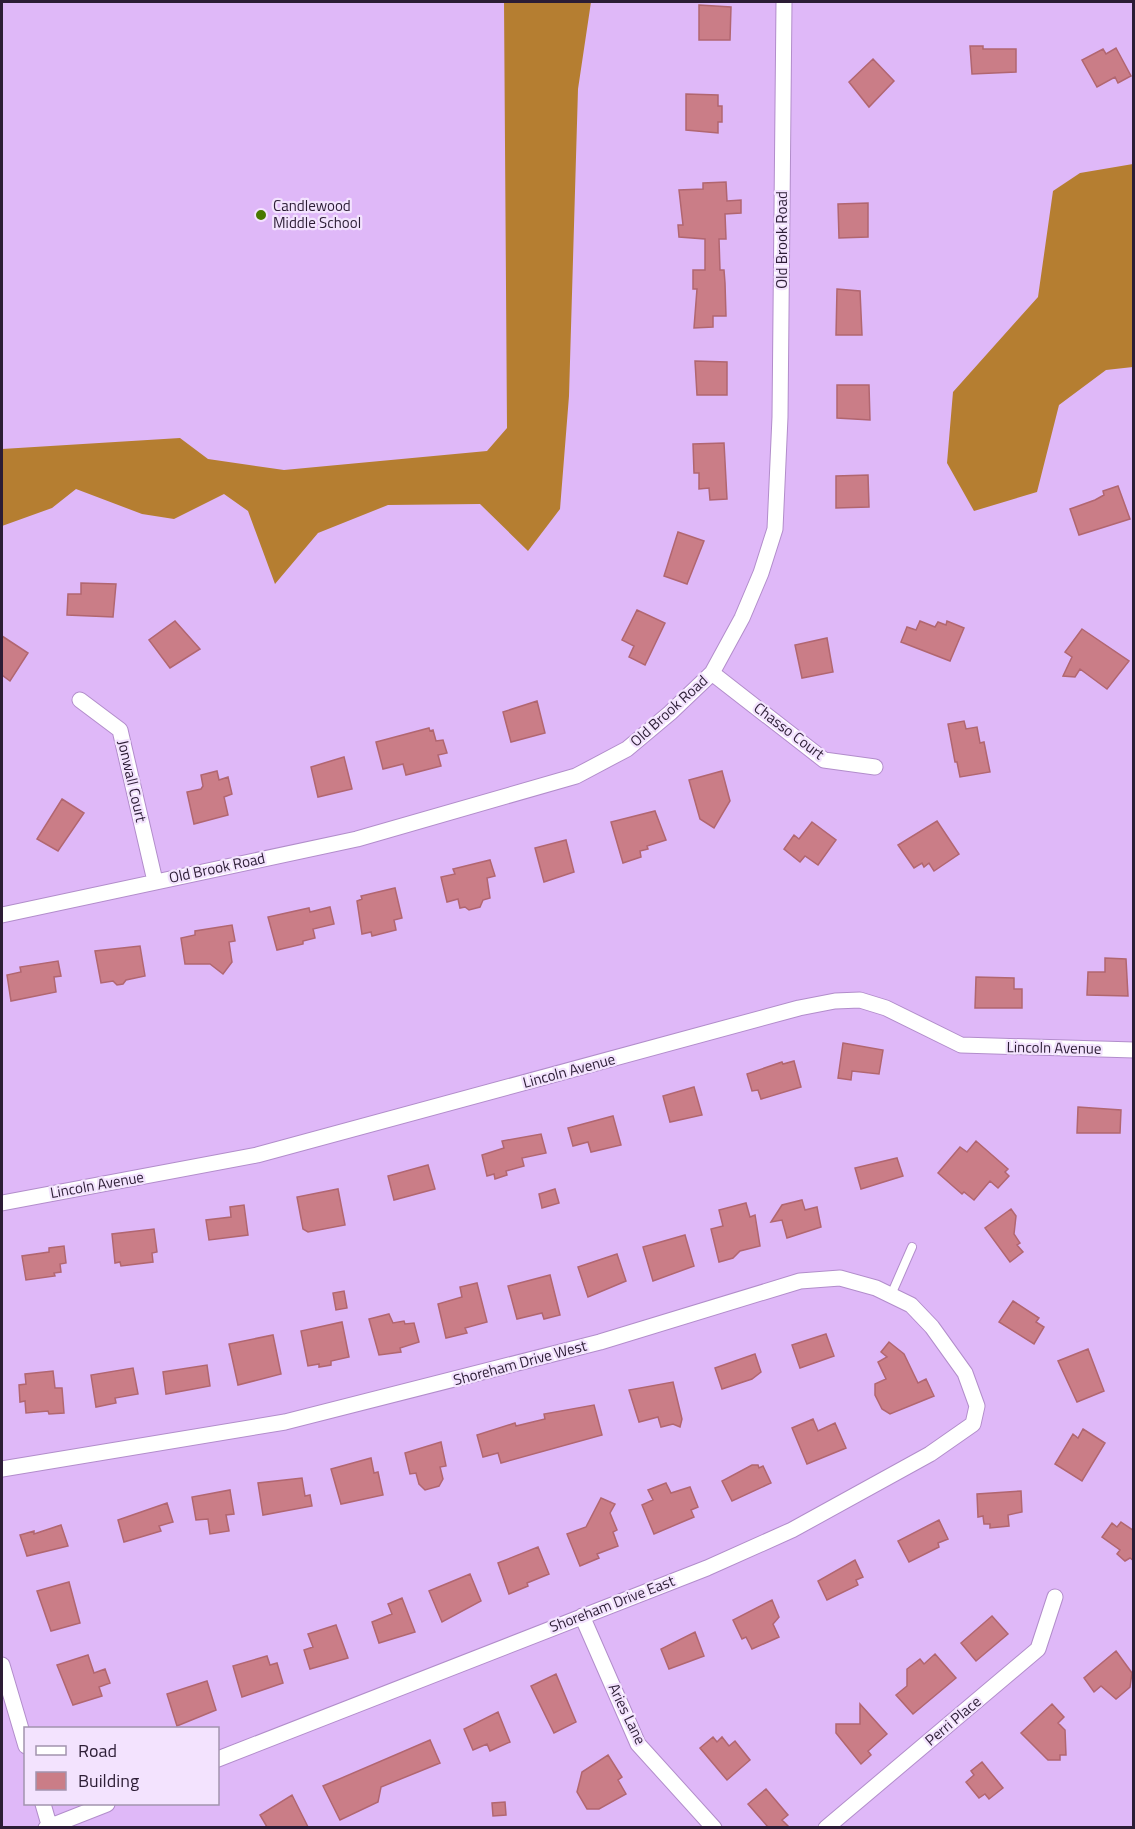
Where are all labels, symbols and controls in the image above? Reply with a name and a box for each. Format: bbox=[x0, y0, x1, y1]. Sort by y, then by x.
street label: Old Brook Road bbox=[770, 191, 793, 289]
place label: Candlewood Middle School bbox=[273, 194, 361, 234]
marker: Candlewood Middle School bbox=[254, 208, 268, 222]
street label: Old Brook Road bbox=[625, 669, 713, 752]
street label: Chasso Court bbox=[749, 696, 830, 765]
street label: Jonwall Court bbox=[112, 738, 153, 825]
street label: Old Brook Road bbox=[167, 846, 267, 889]
street label: Lincoln Avenue bbox=[1006, 1035, 1102, 1060]
street label: Lincoln Avenue bbox=[520, 1047, 618, 1094]
street label: Lincoln Avenue bbox=[48, 1165, 146, 1204]
street label: Shoreham Drive West bbox=[451, 1333, 590, 1391]
street label: Shoreham Drive East bbox=[546, 1569, 678, 1638]
street label: Aries Lane bbox=[603, 1679, 652, 1748]
street label: Perri Place bbox=[920, 1690, 986, 1751]
legend bbox=[24, 1727, 219, 1805]
text: Road bbox=[78, 1737, 117, 1764]
text: Building bbox=[78, 1767, 139, 1794]

